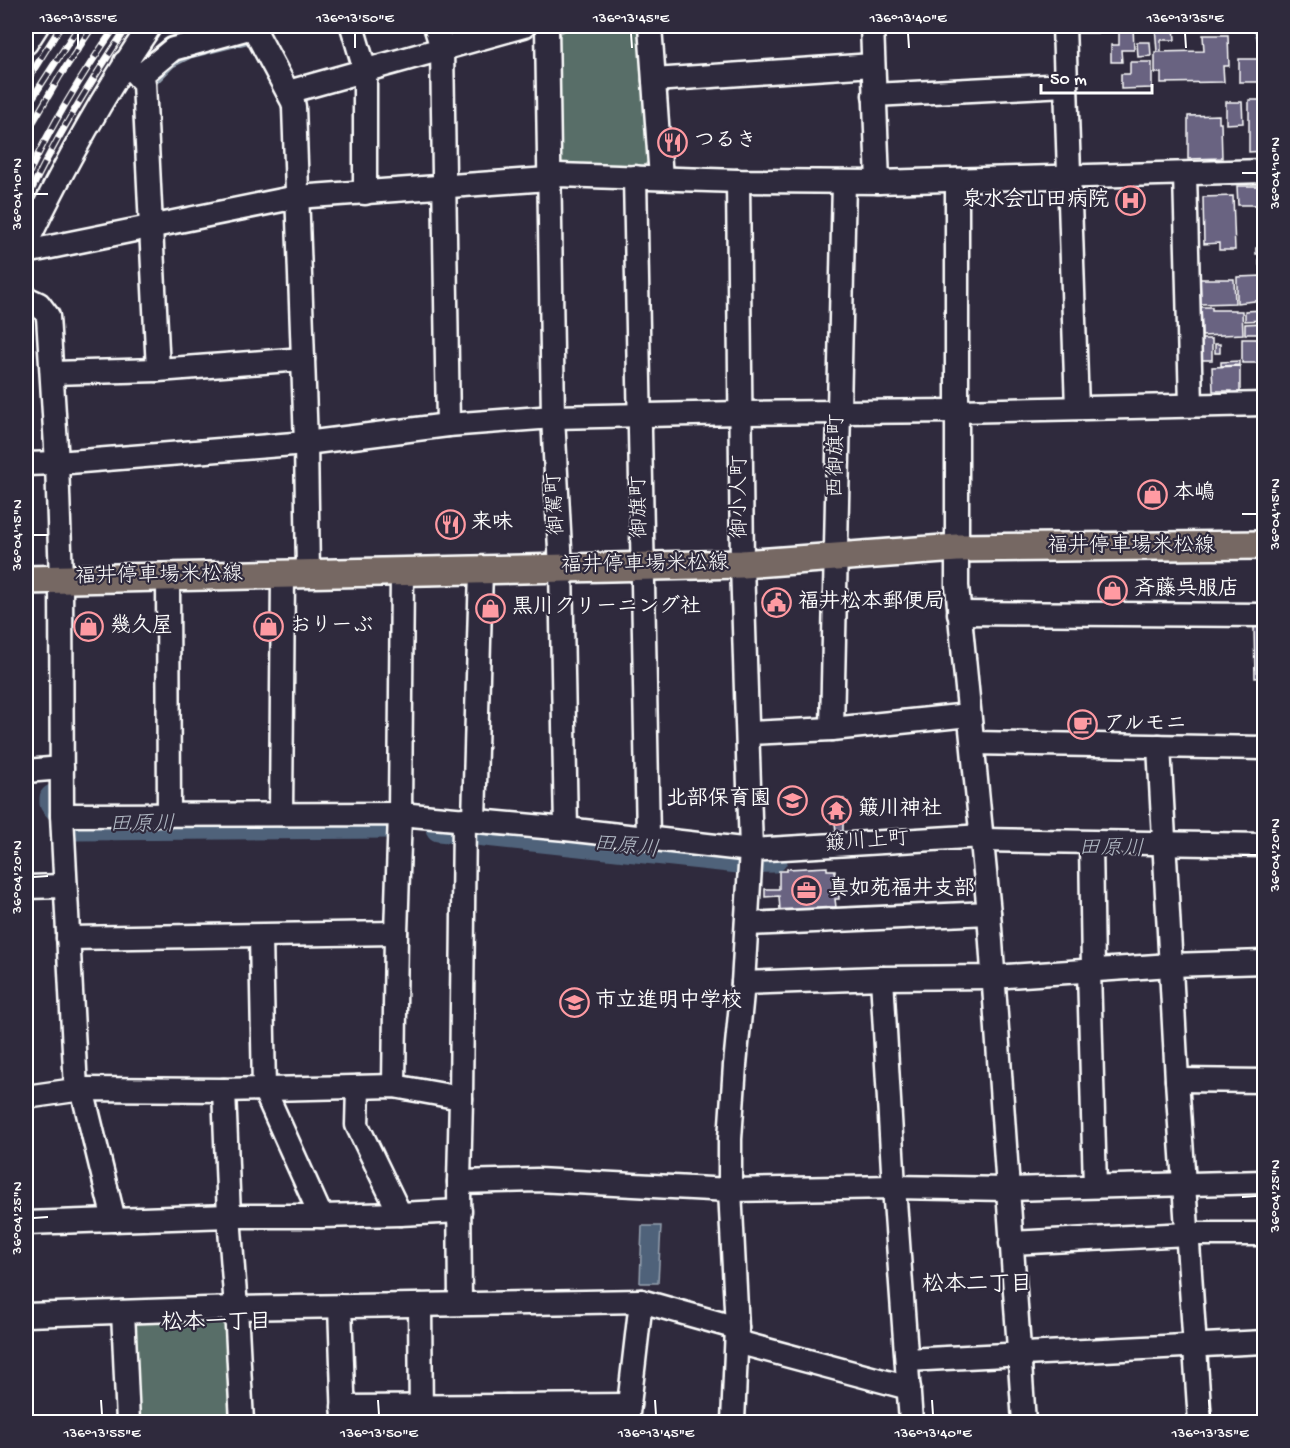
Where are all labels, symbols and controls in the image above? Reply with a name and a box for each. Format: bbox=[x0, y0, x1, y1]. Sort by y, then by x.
text: 136°13'55"E bbox=[38, 10, 117, 28]
text: 136°13'50"E bbox=[315, 10, 395, 28]
text: 136°13'45"E bbox=[592, 10, 670, 28]
text: 136°13'40"E bbox=[868, 10, 947, 28]
text: 136°13'35"E bbox=[1145, 10, 1224, 28]
scale bar bbox=[1041, 57, 1152, 95]
text: 50 m bbox=[1050, 70, 1087, 91]
restaurant icon: つるき bbox=[657, 126, 689, 158]
place label: つるき bbox=[694, 130, 757, 155]
text: 36°04'10"N bbox=[1267, 137, 1285, 210]
text: 36°04'10"N bbox=[9, 158, 27, 231]
hospital icon: 泉水会山田病院 bbox=[1114, 185, 1146, 217]
place label: 泉水会山田病院 bbox=[962, 187, 1109, 214]
street label: 西御旗町 bbox=[824, 414, 851, 498]
street label: 御小人町 bbox=[728, 455, 754, 539]
street label: 御駕町 bbox=[541, 472, 571, 536]
street label: 御旗町 bbox=[627, 475, 654, 539]
shop icon: 本嶋 bbox=[1136, 478, 1168, 510]
text: 36°04'15"N bbox=[1267, 478, 1285, 551]
place label: 本嶋 bbox=[1173, 480, 1215, 507]
text: 36°04'15"N bbox=[9, 499, 27, 572]
restaurant icon: 来味 bbox=[434, 508, 466, 540]
place label: 来味 bbox=[471, 510, 513, 537]
street label: 福井停車場米松線 bbox=[1047, 533, 1215, 560]
street label: 福井停車場米松線 bbox=[561, 550, 729, 580]
street label: 福井停車場米松線 bbox=[75, 561, 243, 591]
shop icon: 斉藤呉服店 bbox=[1097, 574, 1129, 606]
place label: 斉藤呉服店 bbox=[1134, 576, 1239, 603]
public building icon: 福井松本郵便局 bbox=[761, 587, 793, 619]
place label: 福井松本郵便局 bbox=[798, 589, 945, 616]
shop icon: 黒川クリーニング社 bbox=[475, 592, 507, 624]
place label: 黒川クリーニング社 bbox=[512, 594, 701, 621]
shop icon: 幾久屋 bbox=[73, 611, 105, 643]
shop icon: おりーぶ bbox=[253, 611, 285, 643]
place label: 幾久屋 bbox=[110, 613, 173, 640]
place label: おりーぶ bbox=[290, 615, 374, 640]
cafe icon: アルモニ bbox=[1067, 709, 1099, 741]
place label: アルモニ bbox=[1104, 713, 1187, 738]
school or university icon: 北部保育園 bbox=[776, 784, 808, 816]
place label: 北部保育園 bbox=[666, 786, 771, 813]
temple icon: 簸川神社 bbox=[821, 794, 853, 826]
place label: 簸川神社 bbox=[858, 796, 942, 823]
water label: 田原川 bbox=[109, 813, 175, 839]
text: 36°04'20"N bbox=[1267, 818, 1285, 893]
street label: 簸川上町 bbox=[824, 826, 910, 858]
water label: 田原川 bbox=[592, 832, 660, 864]
water label: 田原川 bbox=[1078, 836, 1144, 864]
text: 36°04'20"N bbox=[9, 840, 27, 915]
office icon: 真如苑福井支部 bbox=[791, 874, 823, 906]
place label: 真如苑福井支部 bbox=[828, 876, 975, 903]
school or university icon: 市立進明中学校 bbox=[558, 986, 590, 1018]
place label: 市立進明中学校 bbox=[595, 988, 742, 1015]
text: 36°04'25"N bbox=[1267, 1159, 1285, 1233]
text: 36°04'25"N bbox=[9, 1181, 27, 1255]
district label: 松本二丁目 bbox=[922, 1272, 1032, 1299]
district label: 松本一丁目 bbox=[161, 1310, 271, 1337]
text: 136°13'55"E bbox=[62, 1425, 141, 1443]
text: 136°13'50"E bbox=[339, 1425, 419, 1443]
text: 136°13'45"E bbox=[617, 1425, 695, 1443]
text: 136°13'40"E bbox=[893, 1425, 972, 1443]
text: 136°13'35"E bbox=[1170, 1425, 1249, 1443]

